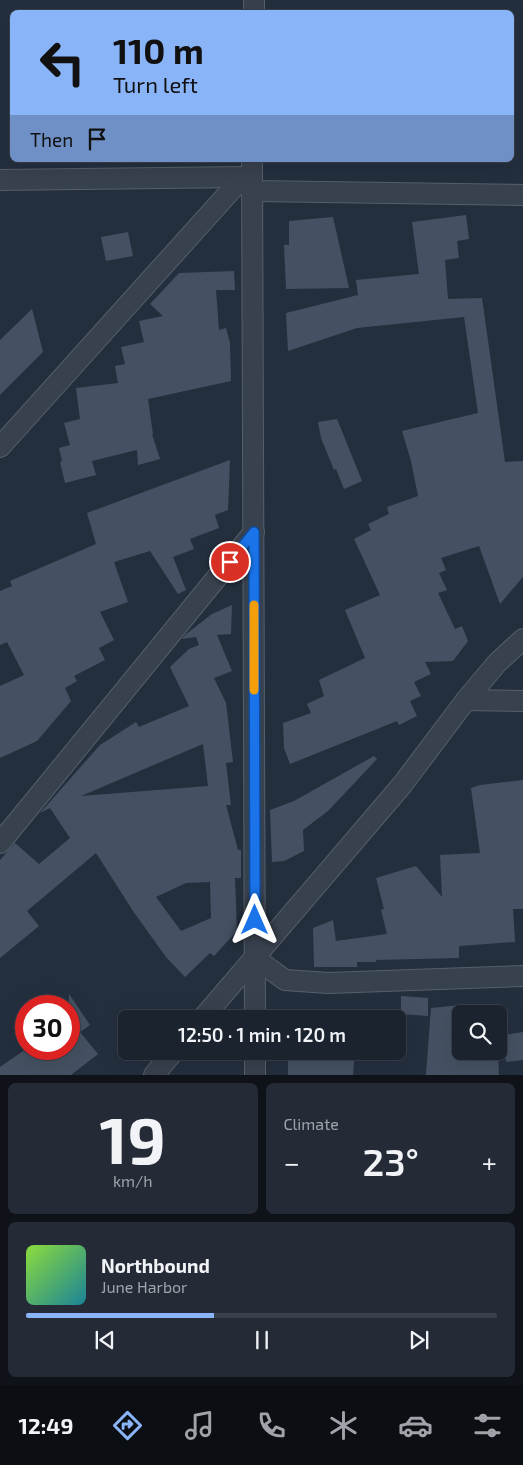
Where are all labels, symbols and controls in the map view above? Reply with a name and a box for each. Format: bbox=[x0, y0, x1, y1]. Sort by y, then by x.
text: 110 m bbox=[113, 29, 204, 71]
icon: left bbox=[30, 30, 95, 95]
text: Turn left bbox=[113, 71, 198, 97]
icon: arrive bbox=[83, 125, 111, 153]
text: Then bbox=[30, 128, 73, 151]
pin bbox=[209, 541, 251, 583]
icon: arrive bbox=[216, 548, 244, 576]
position arrow bbox=[228, 893, 280, 945]
speed limit sign: 30 bbox=[15, 995, 80, 1060]
map controls bbox=[452, 1005, 507, 1060]
button: search bbox=[452, 1005, 507, 1060]
text: 12:50 · 1 min · 120 m bbox=[178, 1023, 346, 1046]
text: 19 bbox=[100, 1099, 166, 1177]
text: Climate bbox=[284, 1114, 339, 1133]
text: 23° bbox=[362, 1138, 419, 1184]
text: − bbox=[284, 1145, 300, 1179]
text: + bbox=[482, 1145, 497, 1179]
text: km/h bbox=[113, 1171, 153, 1190]
text: Northbound bbox=[101, 1254, 210, 1277]
text: June Harbor bbox=[101, 1277, 188, 1296]
icon: previous bbox=[91, 1326, 119, 1354]
icon: pause bbox=[248, 1326, 276, 1354]
icon: next bbox=[405, 1326, 433, 1354]
icon: directions bbox=[110, 1408, 145, 1443]
icon: music bbox=[182, 1408, 217, 1443]
icon: phone bbox=[254, 1408, 289, 1443]
icon: climate bbox=[326, 1408, 361, 1443]
icon: car bbox=[398, 1408, 433, 1443]
icon: filters bbox=[470, 1408, 505, 1443]
text: 12:49 bbox=[18, 1412, 73, 1438]

